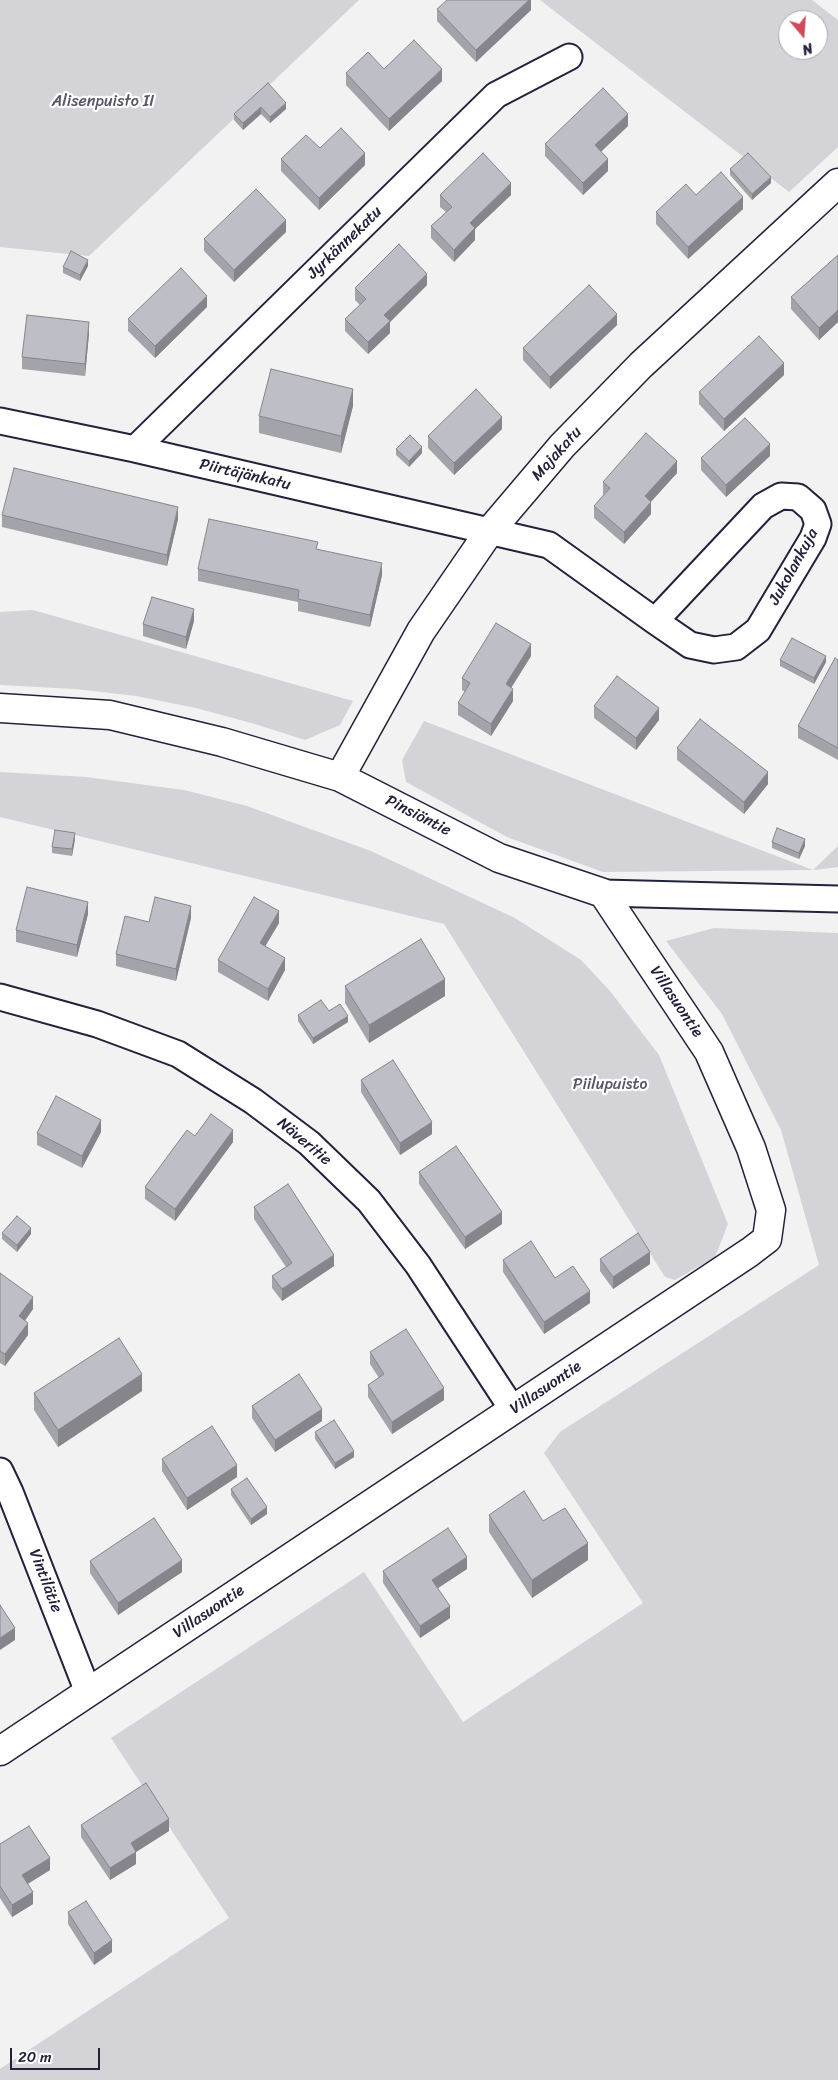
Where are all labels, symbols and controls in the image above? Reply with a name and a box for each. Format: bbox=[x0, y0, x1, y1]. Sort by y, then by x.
north arrow bbox=[778, 10, 828, 60]
text: N bbox=[799, 35, 816, 62]
park label: Alisenpuisto II bbox=[52, 92, 154, 112]
street label: Jyrkännekatu bbox=[304, 203, 386, 283]
street label: Majakatu bbox=[528, 423, 586, 485]
street label: Piirtäjänkatu bbox=[198, 455, 292, 495]
street label: Jukolankuja bbox=[765, 525, 823, 609]
street label: Pinsiöntie bbox=[382, 791, 454, 841]
street label: Villasuontie bbox=[645, 963, 707, 1041]
park label: Piilupuisto bbox=[573, 1075, 647, 1095]
street label: Näveritie bbox=[273, 1114, 335, 1170]
street label: Villasuontie bbox=[507, 1357, 585, 1419]
street label: Vintilätie bbox=[24, 1547, 66, 1615]
street label: Villasuontie bbox=[170, 1581, 248, 1643]
scale bar bbox=[12, 2038, 102, 2070]
text: 20 m bbox=[18, 2044, 52, 2070]

